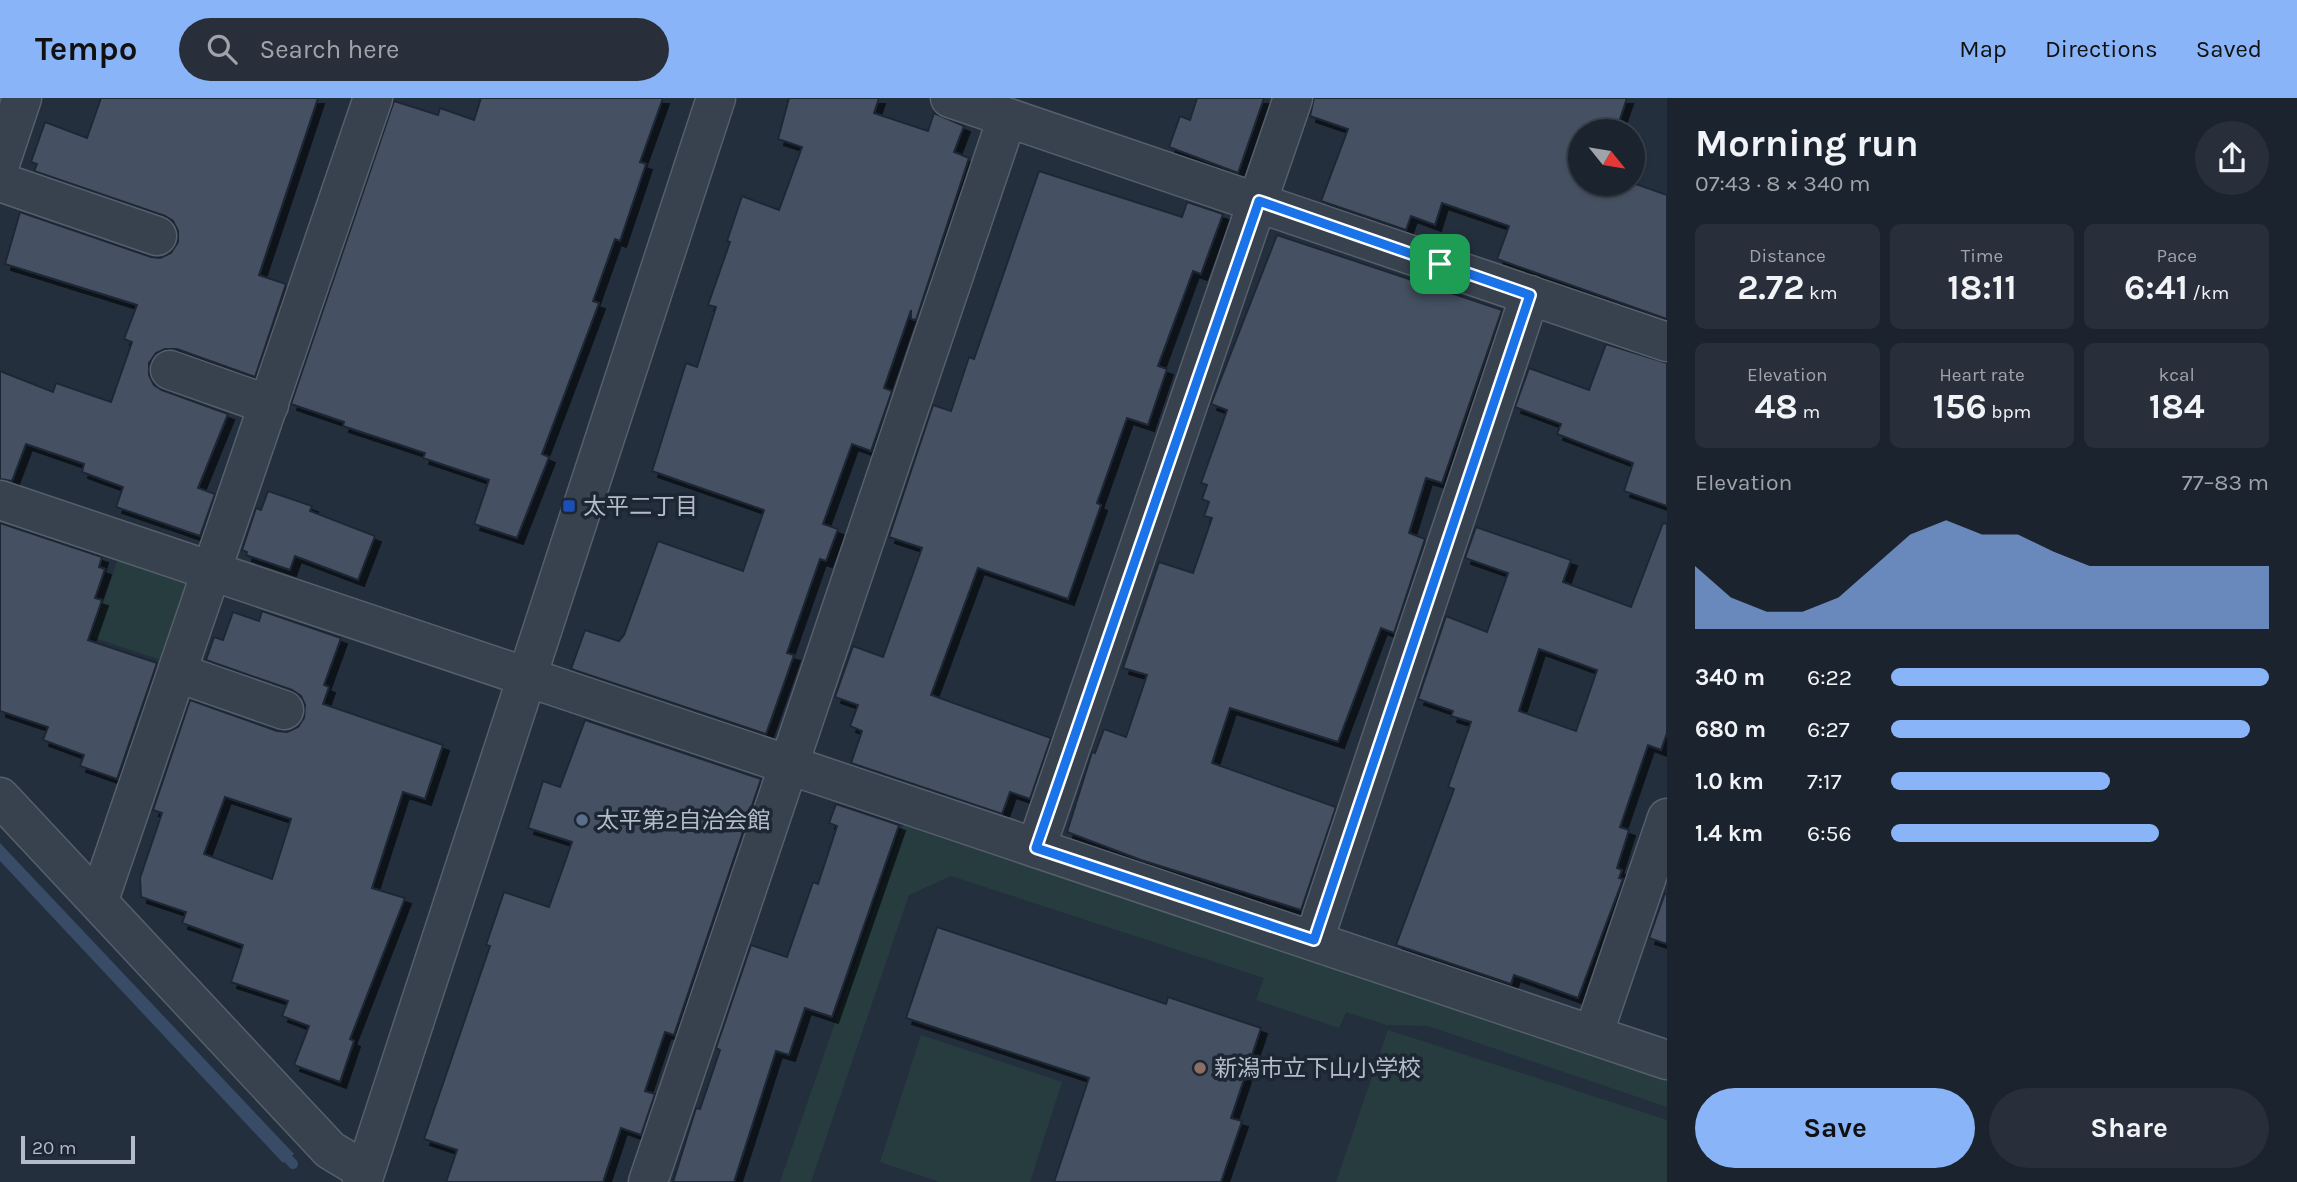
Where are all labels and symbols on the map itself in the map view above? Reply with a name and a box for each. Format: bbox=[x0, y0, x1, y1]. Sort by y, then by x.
north arrow bbox=[1568, 119, 1645, 196]
pin bbox=[1410, 234, 1470, 294]
place label: 太平二丁目 bbox=[583, 493, 698, 520]
marker: 太平二丁目 bbox=[561, 498, 577, 514]
place label: 太平第2自治会館 bbox=[596, 807, 770, 834]
marker: 太平第2自治会館 bbox=[574, 812, 590, 828]
place label: 新潟市立下山小学校 bbox=[1214, 1055, 1421, 1082]
marker: 新潟市立下山小学校 bbox=[1192, 1060, 1208, 1076]
scale bar bbox=[21, 1133, 135, 1165]

